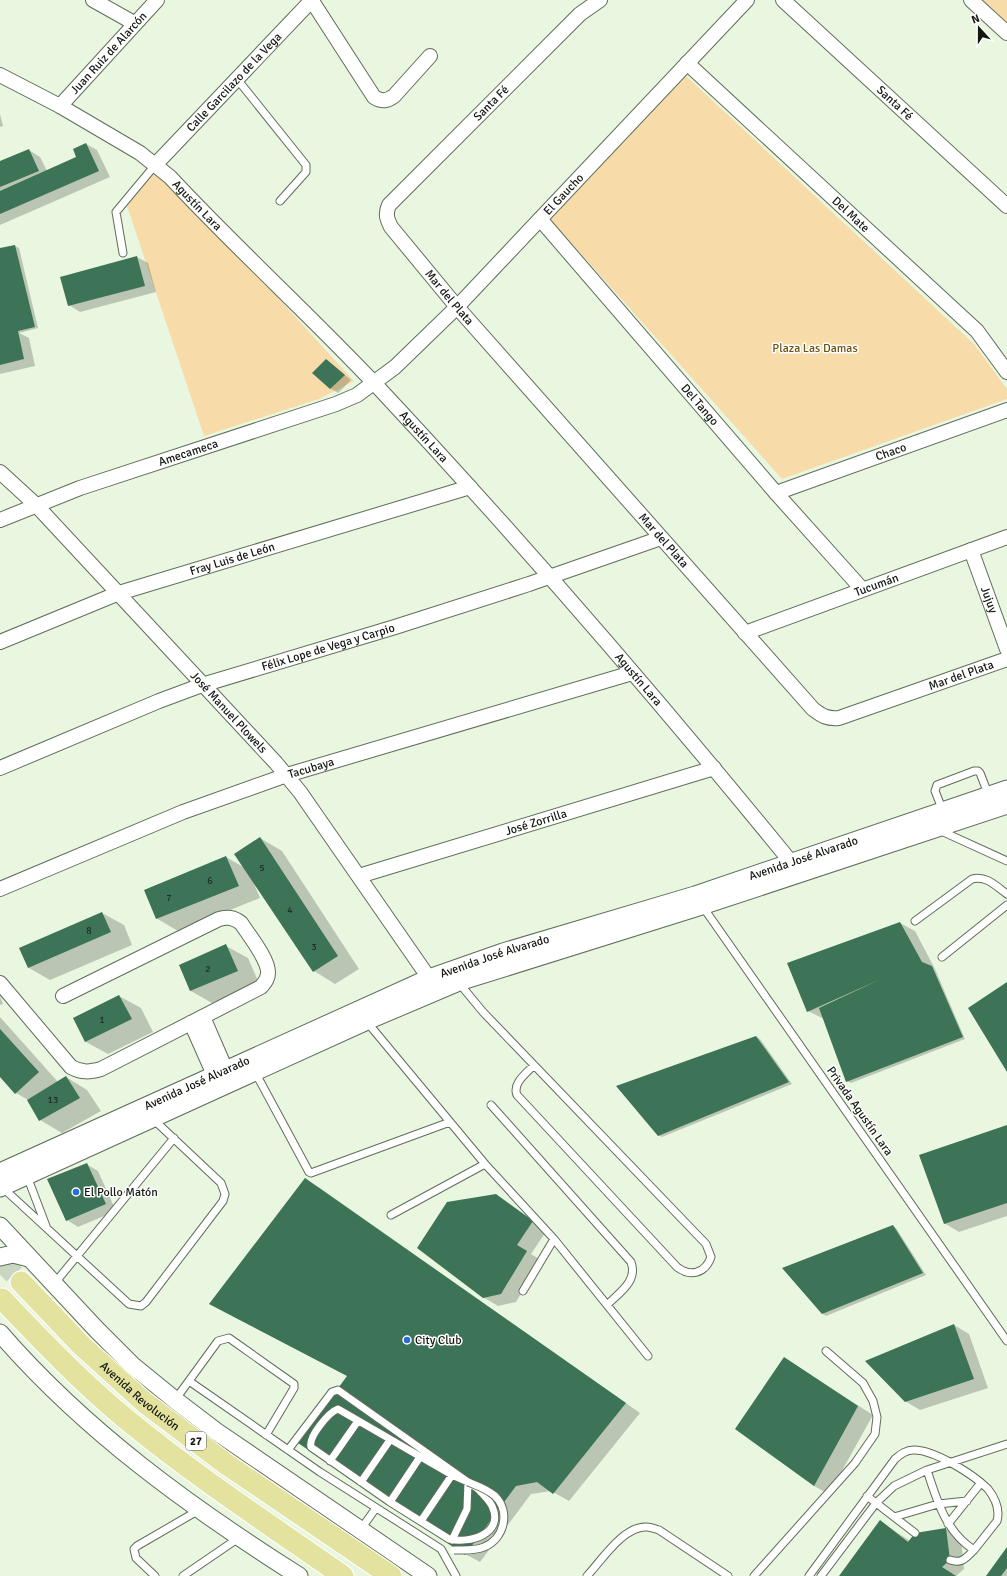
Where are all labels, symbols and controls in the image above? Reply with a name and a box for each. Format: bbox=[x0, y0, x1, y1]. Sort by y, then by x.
north arrow bbox=[959, 8, 999, 48]
street label: Juan Ruiz de Alarcón bbox=[67, 9, 150, 98]
text: N bbox=[970, 12, 981, 27]
street label: Calle Garcilazo de la Vega bbox=[183, 30, 285, 135]
street label: Santa Fé bbox=[470, 82, 512, 124]
street label: Santa Fé bbox=[873, 83, 916, 124]
street label: El Gaucho bbox=[541, 171, 587, 219]
street label: Agustín Lara bbox=[169, 177, 225, 234]
street label: Del Mate bbox=[829, 194, 872, 236]
street label: Mar del Plata bbox=[421, 267, 477, 329]
park label: Plaza Las Damas bbox=[772, 341, 858, 356]
street label: Del Tango bbox=[677, 381, 722, 429]
street label: Agustín Lara bbox=[396, 408, 451, 466]
street label: Amecameca bbox=[156, 436, 220, 470]
street label: Chaco bbox=[874, 440, 908, 465]
street label: Mar del Plata bbox=[635, 510, 691, 571]
street label: Fray Luis de León bbox=[188, 539, 277, 579]
street label: Tucumán bbox=[852, 570, 901, 600]
street label: Jujuy bbox=[977, 585, 1001, 616]
street label: Félix Lope de Vega y Carpio bbox=[260, 621, 397, 675]
street label: Agustín Lara bbox=[611, 650, 665, 709]
street label: Mar del Plata bbox=[927, 657, 996, 694]
street label: José Manuel Plowels bbox=[187, 669, 270, 757]
street label: Tacubaya bbox=[286, 754, 336, 782]
street label: José Zorrilla bbox=[504, 806, 569, 839]
street label: Avenida José Alvarado bbox=[747, 833, 860, 884]
house number: 5 bbox=[259, 862, 265, 874]
house number: 6 bbox=[207, 875, 213, 887]
house number: 7 bbox=[166, 892, 172, 904]
house number: 4 bbox=[287, 904, 293, 916]
house number: 8 bbox=[86, 925, 92, 937]
street label: Avenida José Alvarado bbox=[438, 932, 551, 982]
house number: 3 bbox=[311, 941, 317, 953]
house number: 2 bbox=[205, 963, 211, 975]
house number: 1 bbox=[99, 1014, 105, 1026]
street label: Avenida José Alvarado bbox=[142, 1053, 252, 1114]
street label: Privada Agustín Lara bbox=[823, 1064, 896, 1159]
house number: 13 bbox=[48, 1094, 58, 1106]
place label: El Pollo Matón bbox=[84, 1185, 158, 1200]
marker: El Pollo Matón bbox=[71, 1187, 81, 1197]
place label: City Club bbox=[415, 1333, 461, 1348]
marker: City Club bbox=[402, 1335, 412, 1345]
street label: Avenida Revolución bbox=[97, 1359, 182, 1434]
road number: 27 bbox=[186, 1432, 206, 1450]

